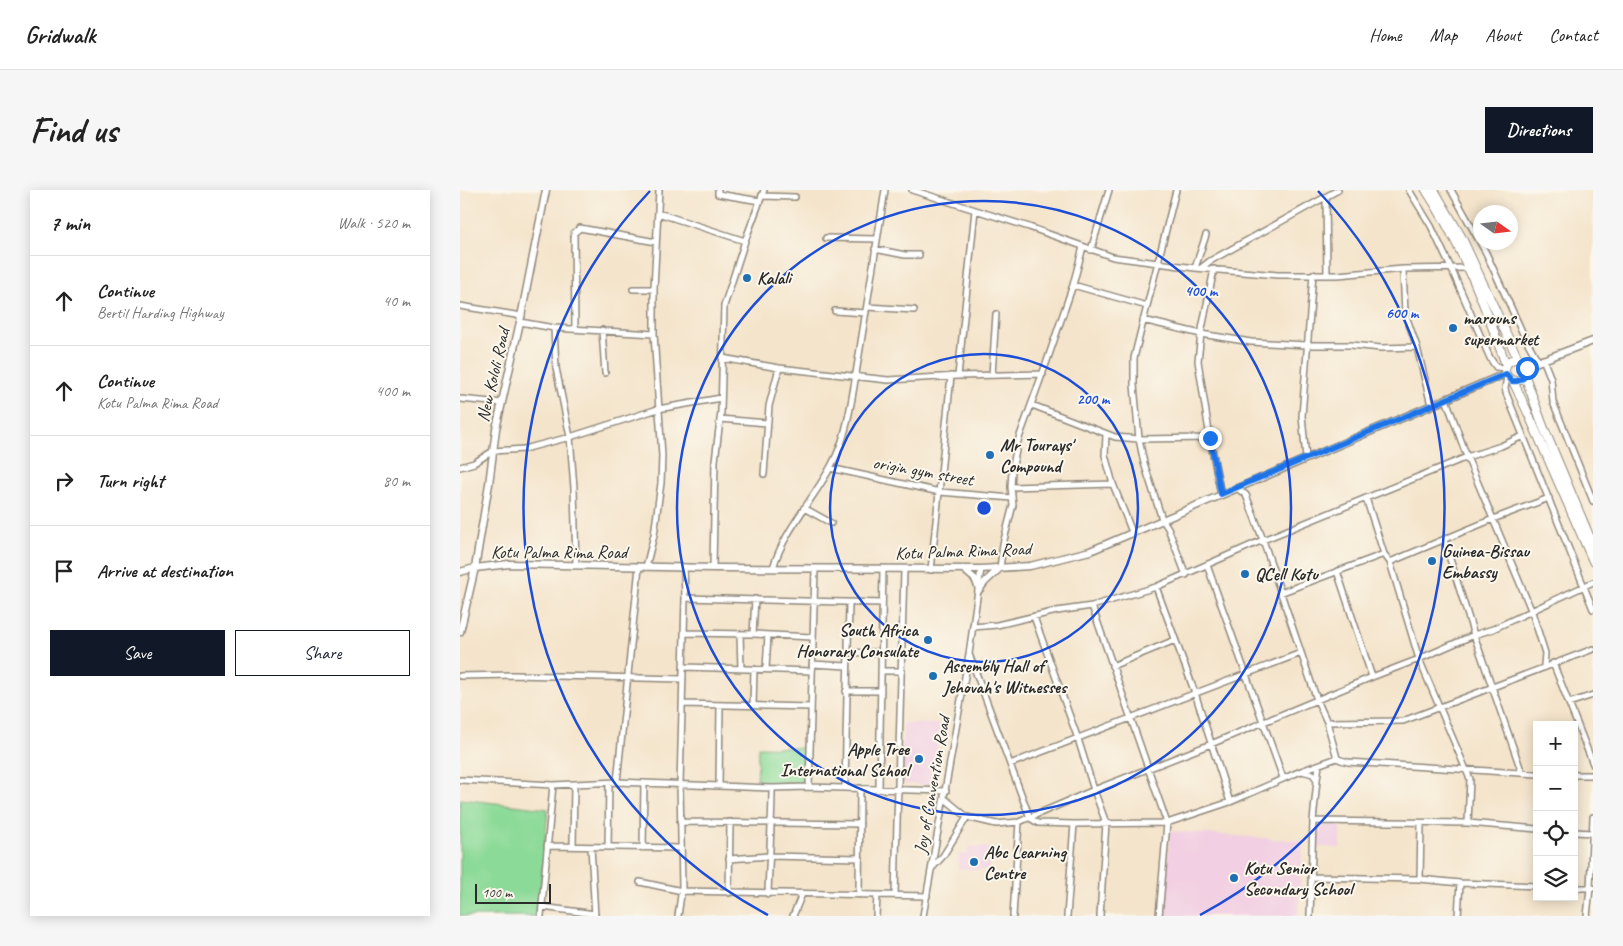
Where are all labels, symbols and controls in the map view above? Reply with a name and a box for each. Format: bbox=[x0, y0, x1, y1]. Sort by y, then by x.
text: Gridwalk bbox=[25, 20, 95, 50]
text: Home bbox=[1369, 24, 1402, 46]
text: Map bbox=[1430, 24, 1457, 46]
text: About bbox=[1485, 24, 1521, 46]
text: Contact bbox=[1549, 24, 1598, 46]
button: Directions bbox=[1485, 107, 1593, 153]
text: Find us bbox=[30, 108, 117, 153]
north arrow bbox=[1473, 205, 1518, 250]
text: 7 min bbox=[50, 210, 90, 236]
text: Walk · 520 m bbox=[338, 213, 410, 233]
place label: Kalali bbox=[757, 267, 793, 289]
marker: Kalali bbox=[741, 272, 753, 284]
text: Continue bbox=[97, 279, 154, 303]
text: 400 m bbox=[1185, 282, 1219, 301]
icon: ahead bbox=[50, 287, 78, 315]
text: 40 m bbox=[383, 291, 410, 311]
text: Bertil Harding Highway bbox=[97, 303, 224, 323]
text: 600 m bbox=[1386, 304, 1420, 323]
place label: marouns supermarket bbox=[1463, 307, 1540, 350]
marker: marouns supermarket bbox=[1447, 322, 1459, 334]
street label: New Kololi Road bbox=[472, 323, 515, 424]
route start bbox=[1516, 357, 1539, 380]
text: Continue bbox=[97, 369, 154, 393]
icon: ahead bbox=[50, 377, 78, 405]
text: 400 m bbox=[376, 381, 410, 401]
text: 200 m bbox=[1077, 390, 1111, 409]
text: Kotu Palma Rima Road bbox=[97, 393, 218, 413]
route end bbox=[1199, 427, 1222, 450]
place label: Mr Tourays' Compound bbox=[1000, 434, 1077, 477]
marker: Mr Tourays' Compound bbox=[984, 449, 996, 461]
street label: origin gym street bbox=[871, 451, 977, 491]
icon: right bbox=[50, 467, 78, 495]
text: Turn right bbox=[97, 469, 164, 493]
text: 80 m bbox=[383, 471, 410, 491]
centre of rings bbox=[975, 499, 993, 517]
street label: Kotu Palma Rima Road bbox=[895, 538, 1034, 564]
place label: Guinea-Bissau Embassy bbox=[1442, 540, 1530, 583]
street label: Kotu Palma Rima Road bbox=[491, 541, 630, 563]
marker: Guinea-Bissau Embassy bbox=[1426, 555, 1438, 567]
icon: arrive bbox=[50, 557, 78, 585]
text: Arrive at destination bbox=[97, 559, 233, 583]
place label: QCell Kotu bbox=[1255, 563, 1319, 585]
marker: QCell Kotu bbox=[1239, 568, 1251, 580]
place label: South Africa Honorary Consulate bbox=[796, 619, 920, 662]
button: Save bbox=[50, 630, 225, 676]
button: Share bbox=[235, 630, 410, 676]
marker: South Africa Honorary Consulate bbox=[922, 634, 934, 646]
place label: Assembly Hall of Jehovah's Witnesses bbox=[941, 655, 1068, 698]
marker: Assembly Hall of Jehovah's Witnesses bbox=[927, 670, 939, 682]
street label: Joy of Convention Road bbox=[909, 712, 955, 856]
map controls bbox=[1533, 721, 1578, 901]
button: + bbox=[1533, 721, 1578, 766]
place label: Apple Tree International School bbox=[780, 738, 913, 781]
marker: Apple Tree International School bbox=[913, 753, 925, 765]
button: − bbox=[1533, 766, 1578, 811]
button: locate bbox=[1533, 811, 1578, 856]
place label: Abc Learning Centre bbox=[984, 841, 1068, 884]
marker: Abc Learning Centre bbox=[968, 856, 980, 868]
button: layers bbox=[1533, 856, 1578, 901]
place label: Kotu Senior Secondary School bbox=[1244, 857, 1356, 900]
marker: Kotu Senior Secondary School bbox=[1228, 872, 1240, 884]
scale bar bbox=[475, 881, 551, 904]
text: 100 m bbox=[482, 884, 512, 901]

